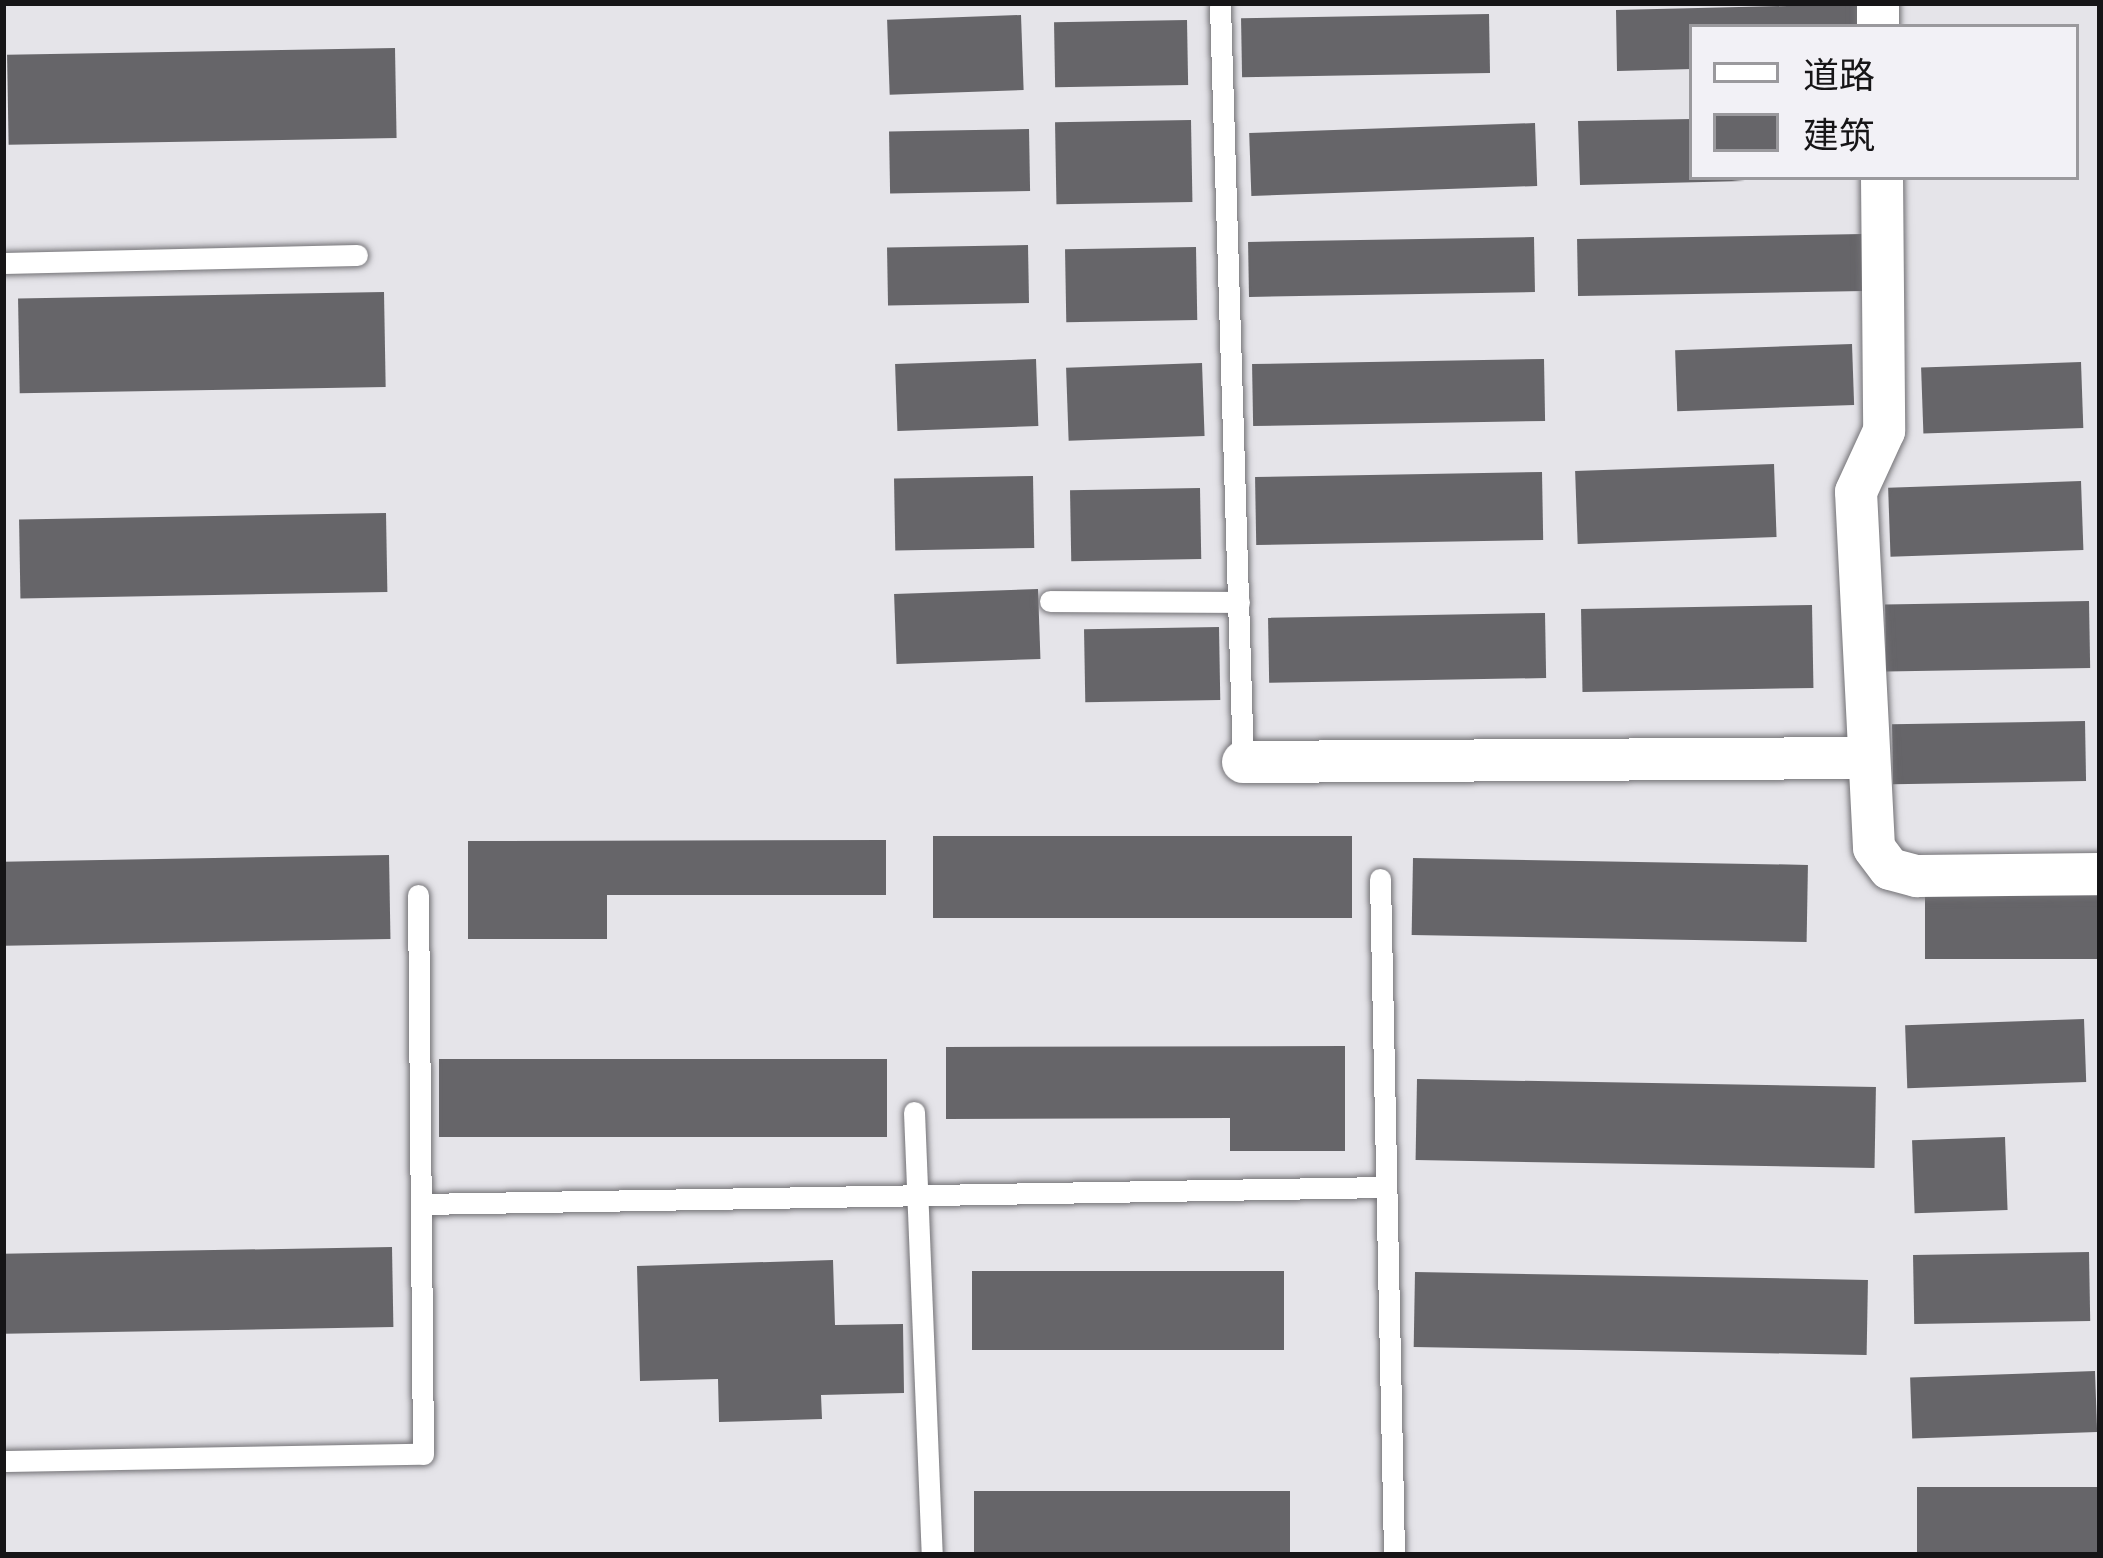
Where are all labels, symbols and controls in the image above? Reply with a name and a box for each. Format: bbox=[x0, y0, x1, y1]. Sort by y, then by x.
legend bbox=[1689, 24, 2079, 180]
text: 道路 bbox=[1803, 54, 1875, 97]
text: 建筑 bbox=[1803, 114, 1875, 157]

